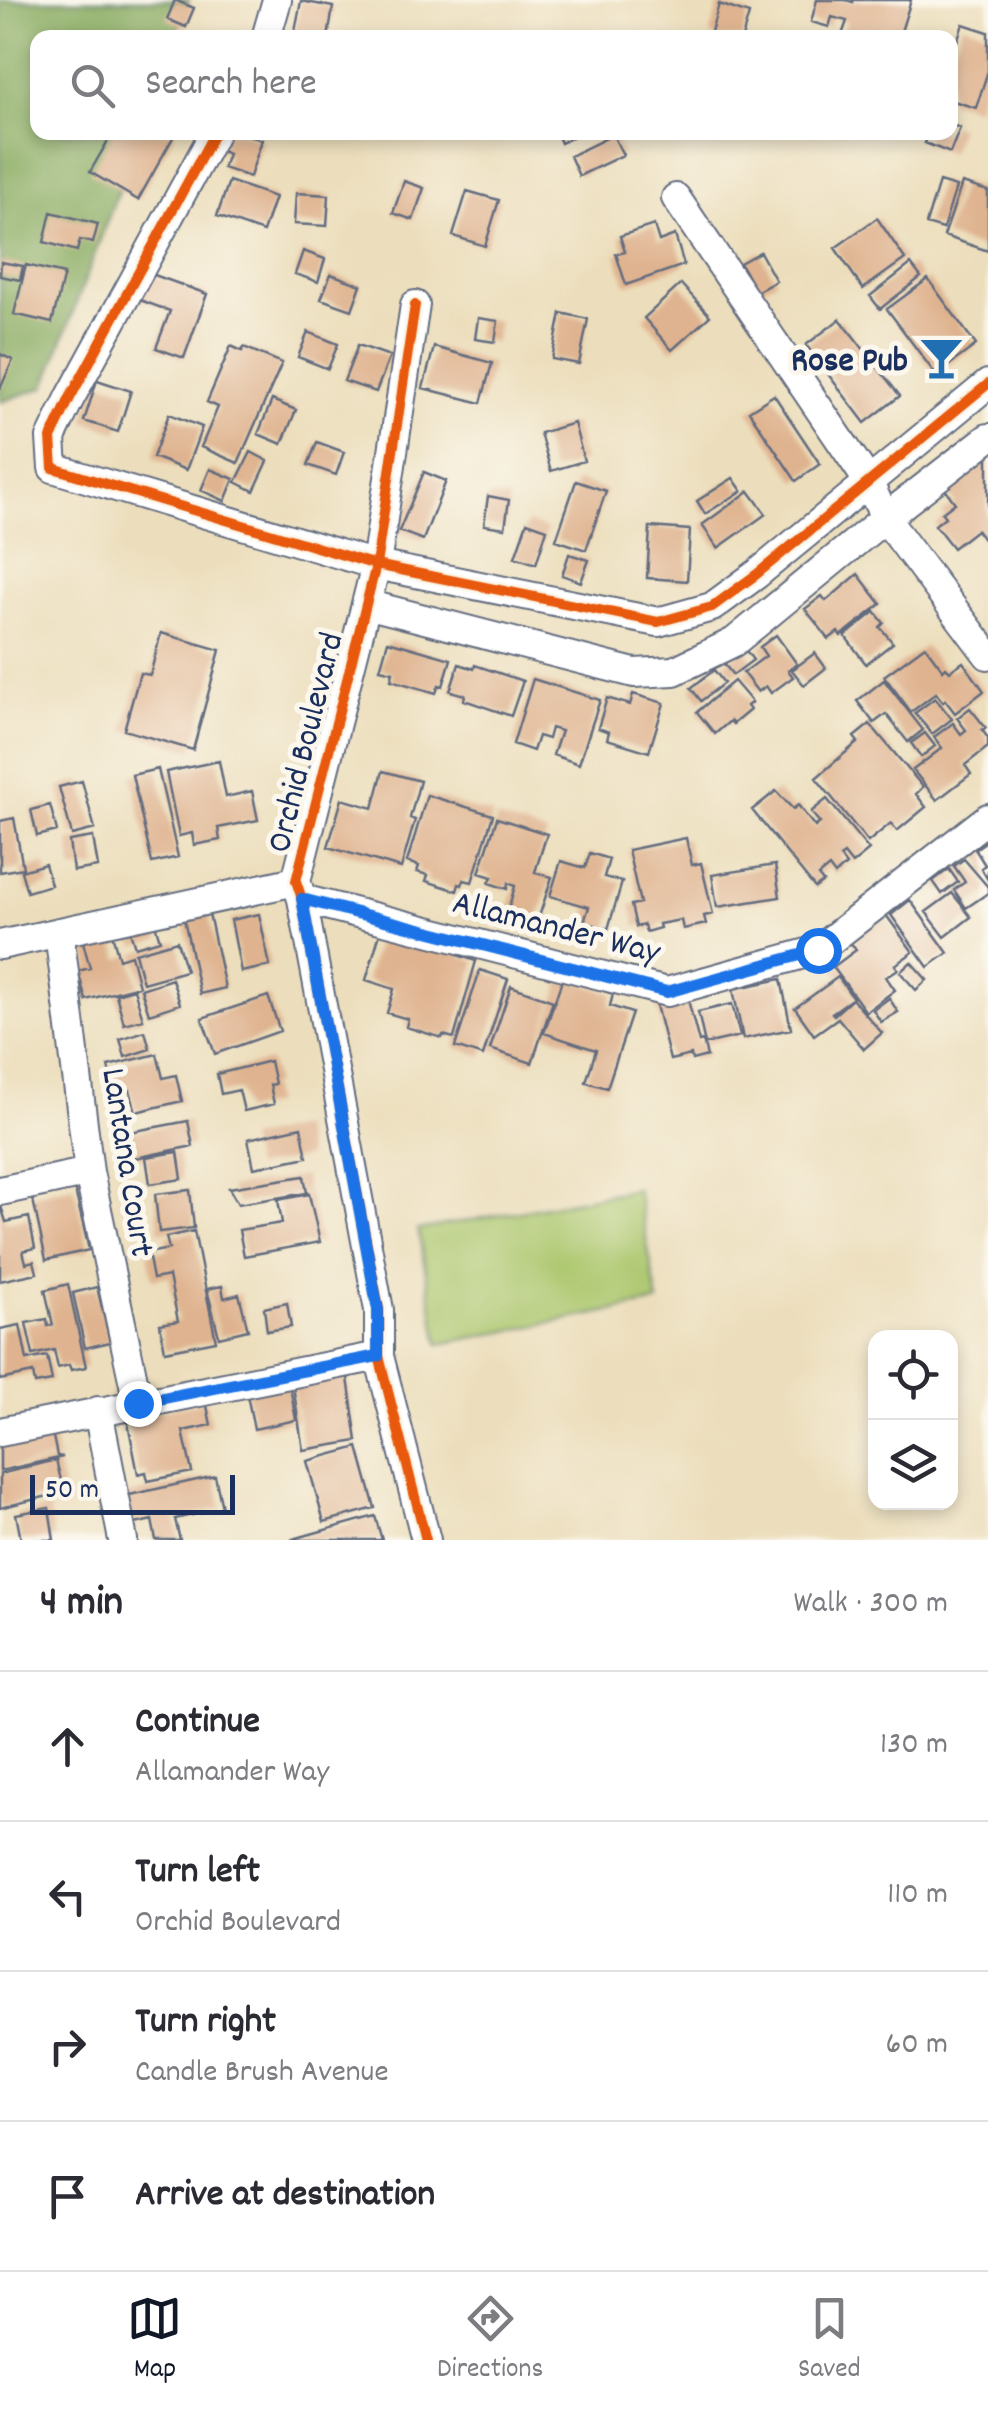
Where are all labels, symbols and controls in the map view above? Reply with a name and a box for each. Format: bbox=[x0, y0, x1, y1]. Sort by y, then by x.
search box bbox=[30, 30, 958, 140]
icon: search bbox=[65, 58, 120, 113]
text: Search here bbox=[145, 58, 317, 113]
bar icon: Rose Pub bbox=[917, 334, 965, 382]
place label: Rose Pub bbox=[791, 338, 908, 388]
street label: Orchid Boulevard bbox=[256, 628, 359, 859]
street label: Allamander Way bbox=[447, 880, 666, 980]
route start bbox=[796, 928, 842, 974]
street label: Lantana Court bbox=[85, 1065, 165, 1261]
map controls bbox=[868, 1330, 958, 1510]
button: locate bbox=[868, 1330, 958, 1420]
route end bbox=[116, 1381, 162, 1427]
button: layers bbox=[868, 1420, 958, 1510]
scale bar bbox=[30, 1470, 235, 1514]
text: 50 m bbox=[45, 1472, 99, 1512]
text: 4 min bbox=[40, 1575, 123, 1635]
text: Walk · 300 m bbox=[794, 1582, 948, 1628]
text: Continue bbox=[135, 1696, 260, 1751]
icon: ahead bbox=[40, 1719, 95, 1774]
text: 130 m bbox=[880, 1723, 948, 1769]
text: Allamander Way bbox=[135, 1751, 329, 1797]
text: Turn left bbox=[135, 1846, 260, 1901]
icon: left bbox=[40, 1869, 95, 1924]
text: 110 m bbox=[887, 1873, 948, 1919]
text: Orchid Boulevard bbox=[135, 1901, 341, 1947]
text: Turn right bbox=[135, 1996, 276, 2051]
icon: right bbox=[40, 2019, 95, 2074]
text: 60 m bbox=[886, 2023, 948, 2069]
text: Candle Brush Avenue bbox=[135, 2051, 388, 2097]
icon: arrive bbox=[40, 2169, 95, 2224]
text: Arrive at destination bbox=[135, 2169, 435, 2224]
tab: Map bbox=[127, 2291, 182, 2391]
tab: Directions bbox=[437, 2291, 543, 2391]
tab: Saved bbox=[798, 2291, 861, 2391]

